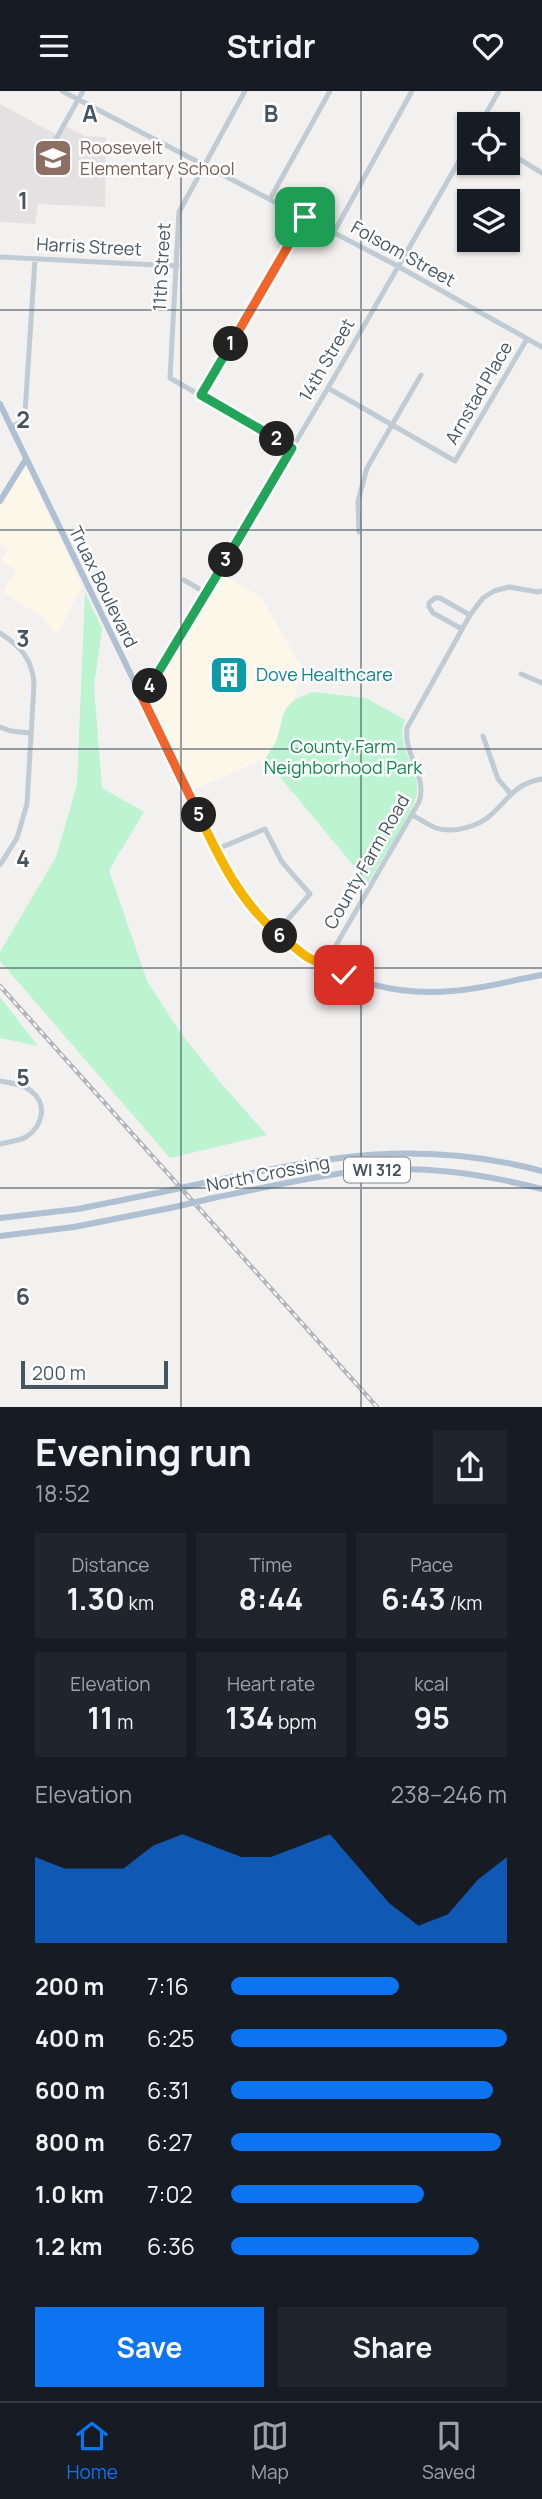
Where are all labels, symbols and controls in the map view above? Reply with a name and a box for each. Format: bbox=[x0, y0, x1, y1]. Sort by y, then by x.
text: Stridr bbox=[226, 24, 316, 68]
icon: menu bbox=[35, 27, 73, 65]
icon: heart bbox=[469, 27, 507, 65]
text: A bbox=[82, 97, 98, 129]
text: B bbox=[264, 97, 278, 129]
map controls bbox=[457, 112, 520, 252]
button: locate bbox=[457, 112, 520, 175]
place label: Roosevelt Elementary School bbox=[80, 135, 235, 180]
school or university icon: Roosevelt Elementary School bbox=[32, 137, 74, 179]
text: 1 bbox=[18, 184, 28, 216]
pin bbox=[275, 187, 335, 247]
button: layers bbox=[457, 189, 520, 252]
icon: arrive bbox=[286, 198, 324, 236]
street label: Folsom Street bbox=[347, 215, 460, 292]
street label: 11th Street bbox=[147, 222, 175, 312]
street label: Harris Street bbox=[36, 231, 142, 261]
street label: 14th Street bbox=[293, 314, 360, 405]
pin: 1 bbox=[214, 327, 248, 361]
text: 1 bbox=[226, 330, 235, 356]
street label: Arnstad Place bbox=[439, 337, 517, 448]
text: 2 bbox=[16, 403, 30, 435]
pin: 2 bbox=[260, 421, 294, 457]
text: 2 bbox=[271, 425, 282, 451]
street label: Truax Boulevard bbox=[64, 522, 144, 651]
pin: 3 bbox=[208, 543, 244, 577]
text: 3 bbox=[220, 546, 231, 572]
text: 3 bbox=[16, 622, 30, 654]
building icon: Dove Healthcare bbox=[208, 654, 250, 696]
place label: Dove Healthcare bbox=[256, 662, 393, 686]
pin: 4 bbox=[132, 669, 168, 703]
text: 4 bbox=[144, 672, 155, 698]
park label: County Farm Neighborhood Park bbox=[264, 734, 423, 779]
street label: County Farm Road bbox=[318, 790, 414, 933]
pin: 5 bbox=[182, 797, 216, 833]
text: 5 bbox=[193, 801, 204, 827]
text: 4 bbox=[16, 842, 30, 874]
pin: 6 bbox=[262, 919, 298, 953]
text: 6 bbox=[274, 922, 285, 948]
pin bbox=[314, 945, 374, 1005]
icon: check bbox=[325, 956, 363, 994]
text: 5 bbox=[16, 1061, 30, 1093]
street label: North Crossing bbox=[204, 1149, 332, 1197]
road number: WI 312 bbox=[344, 1157, 410, 1183]
text: 6 bbox=[16, 1280, 30, 1312]
scale bar bbox=[21, 1358, 168, 1390]
text: 200 m bbox=[32, 1360, 86, 1386]
text: Evening run bbox=[35, 1425, 252, 1477]
button: share bbox=[433, 1430, 507, 1504]
text: 18:52 bbox=[35, 1477, 90, 1509]
text: Distance bbox=[71, 1552, 149, 1578]
text: Time bbox=[250, 1552, 292, 1578]
text: Pace bbox=[410, 1552, 453, 1578]
text: 1.30 bbox=[67, 1578, 125, 1619]
text: 8:44 bbox=[239, 1578, 303, 1619]
text: 6:43 bbox=[381, 1578, 446, 1619]
text: km bbox=[125, 1590, 154, 1616]
text: /km bbox=[446, 1590, 482, 1616]
text: Elevation bbox=[70, 1671, 150, 1697]
text: Heart rate bbox=[227, 1671, 315, 1697]
text: kcal bbox=[414, 1671, 449, 1697]
text: 11 bbox=[87, 1697, 114, 1738]
text: 134 bbox=[225, 1697, 274, 1738]
text: 95 bbox=[414, 1697, 450, 1738]
text: m bbox=[114, 1709, 133, 1735]
text: bpm bbox=[274, 1709, 317, 1735]
text: Elevation bbox=[35, 1778, 132, 1810]
text: 238–246 m bbox=[391, 1778, 507, 1810]
text: 200 m bbox=[35, 1970, 104, 2002]
text: 7:16 bbox=[147, 1970, 189, 2002]
text: 400 m bbox=[35, 2022, 105, 2054]
text: 6:25 bbox=[147, 2022, 195, 2054]
text: 600 m bbox=[35, 2074, 105, 2106]
text: 6:31 bbox=[147, 2074, 190, 2106]
text: 800 m bbox=[35, 2126, 105, 2158]
text: 6:27 bbox=[147, 2126, 193, 2158]
text: 1.0 km bbox=[35, 2178, 104, 2210]
text: 7:02 bbox=[147, 2178, 193, 2210]
text: 1.2 km bbox=[35, 2230, 102, 2262]
text: 6:36 bbox=[147, 2230, 195, 2262]
button: Save bbox=[35, 2307, 264, 2387]
button: Share bbox=[278, 2307, 507, 2387]
tab: Home bbox=[67, 2417, 118, 2485]
tab: Map bbox=[251, 2417, 289, 2485]
tab: Saved bbox=[422, 2417, 475, 2485]

